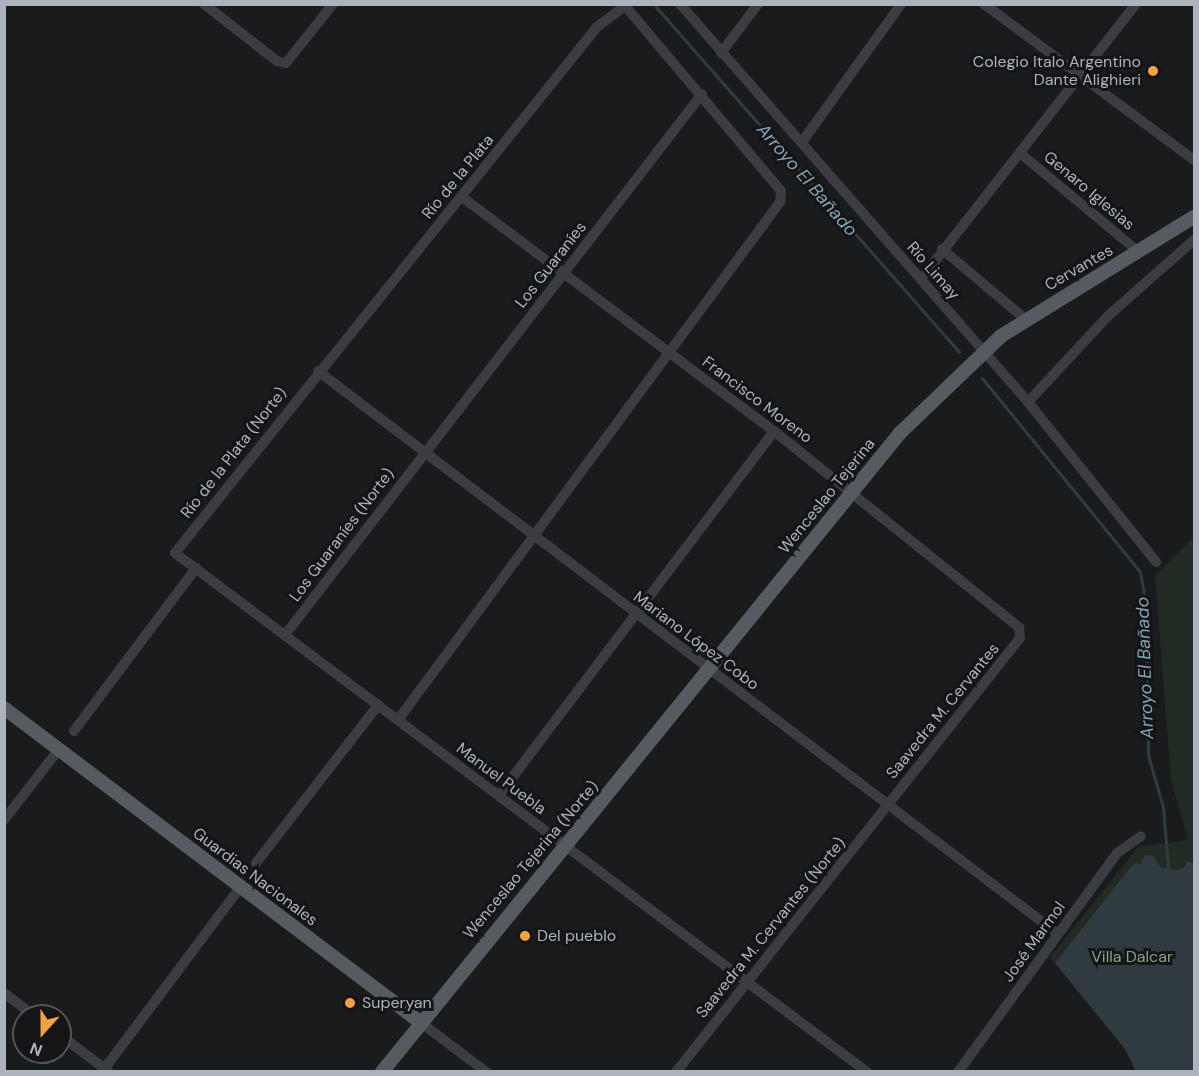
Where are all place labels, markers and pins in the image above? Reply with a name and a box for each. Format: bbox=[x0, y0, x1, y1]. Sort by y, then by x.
place label: Colegio Italo Argentino Dante Alighieri bbox=[973, 52, 1141, 90]
marker: Colegio Italo Argentino Dante Alighieri bbox=[1146, 64, 1160, 78]
place label: Del pueblo bbox=[537, 926, 616, 946]
marker: Del pueblo bbox=[518, 929, 532, 943]
place label: Superyan bbox=[362, 993, 432, 1013]
marker: Superyan bbox=[343, 996, 357, 1010]

